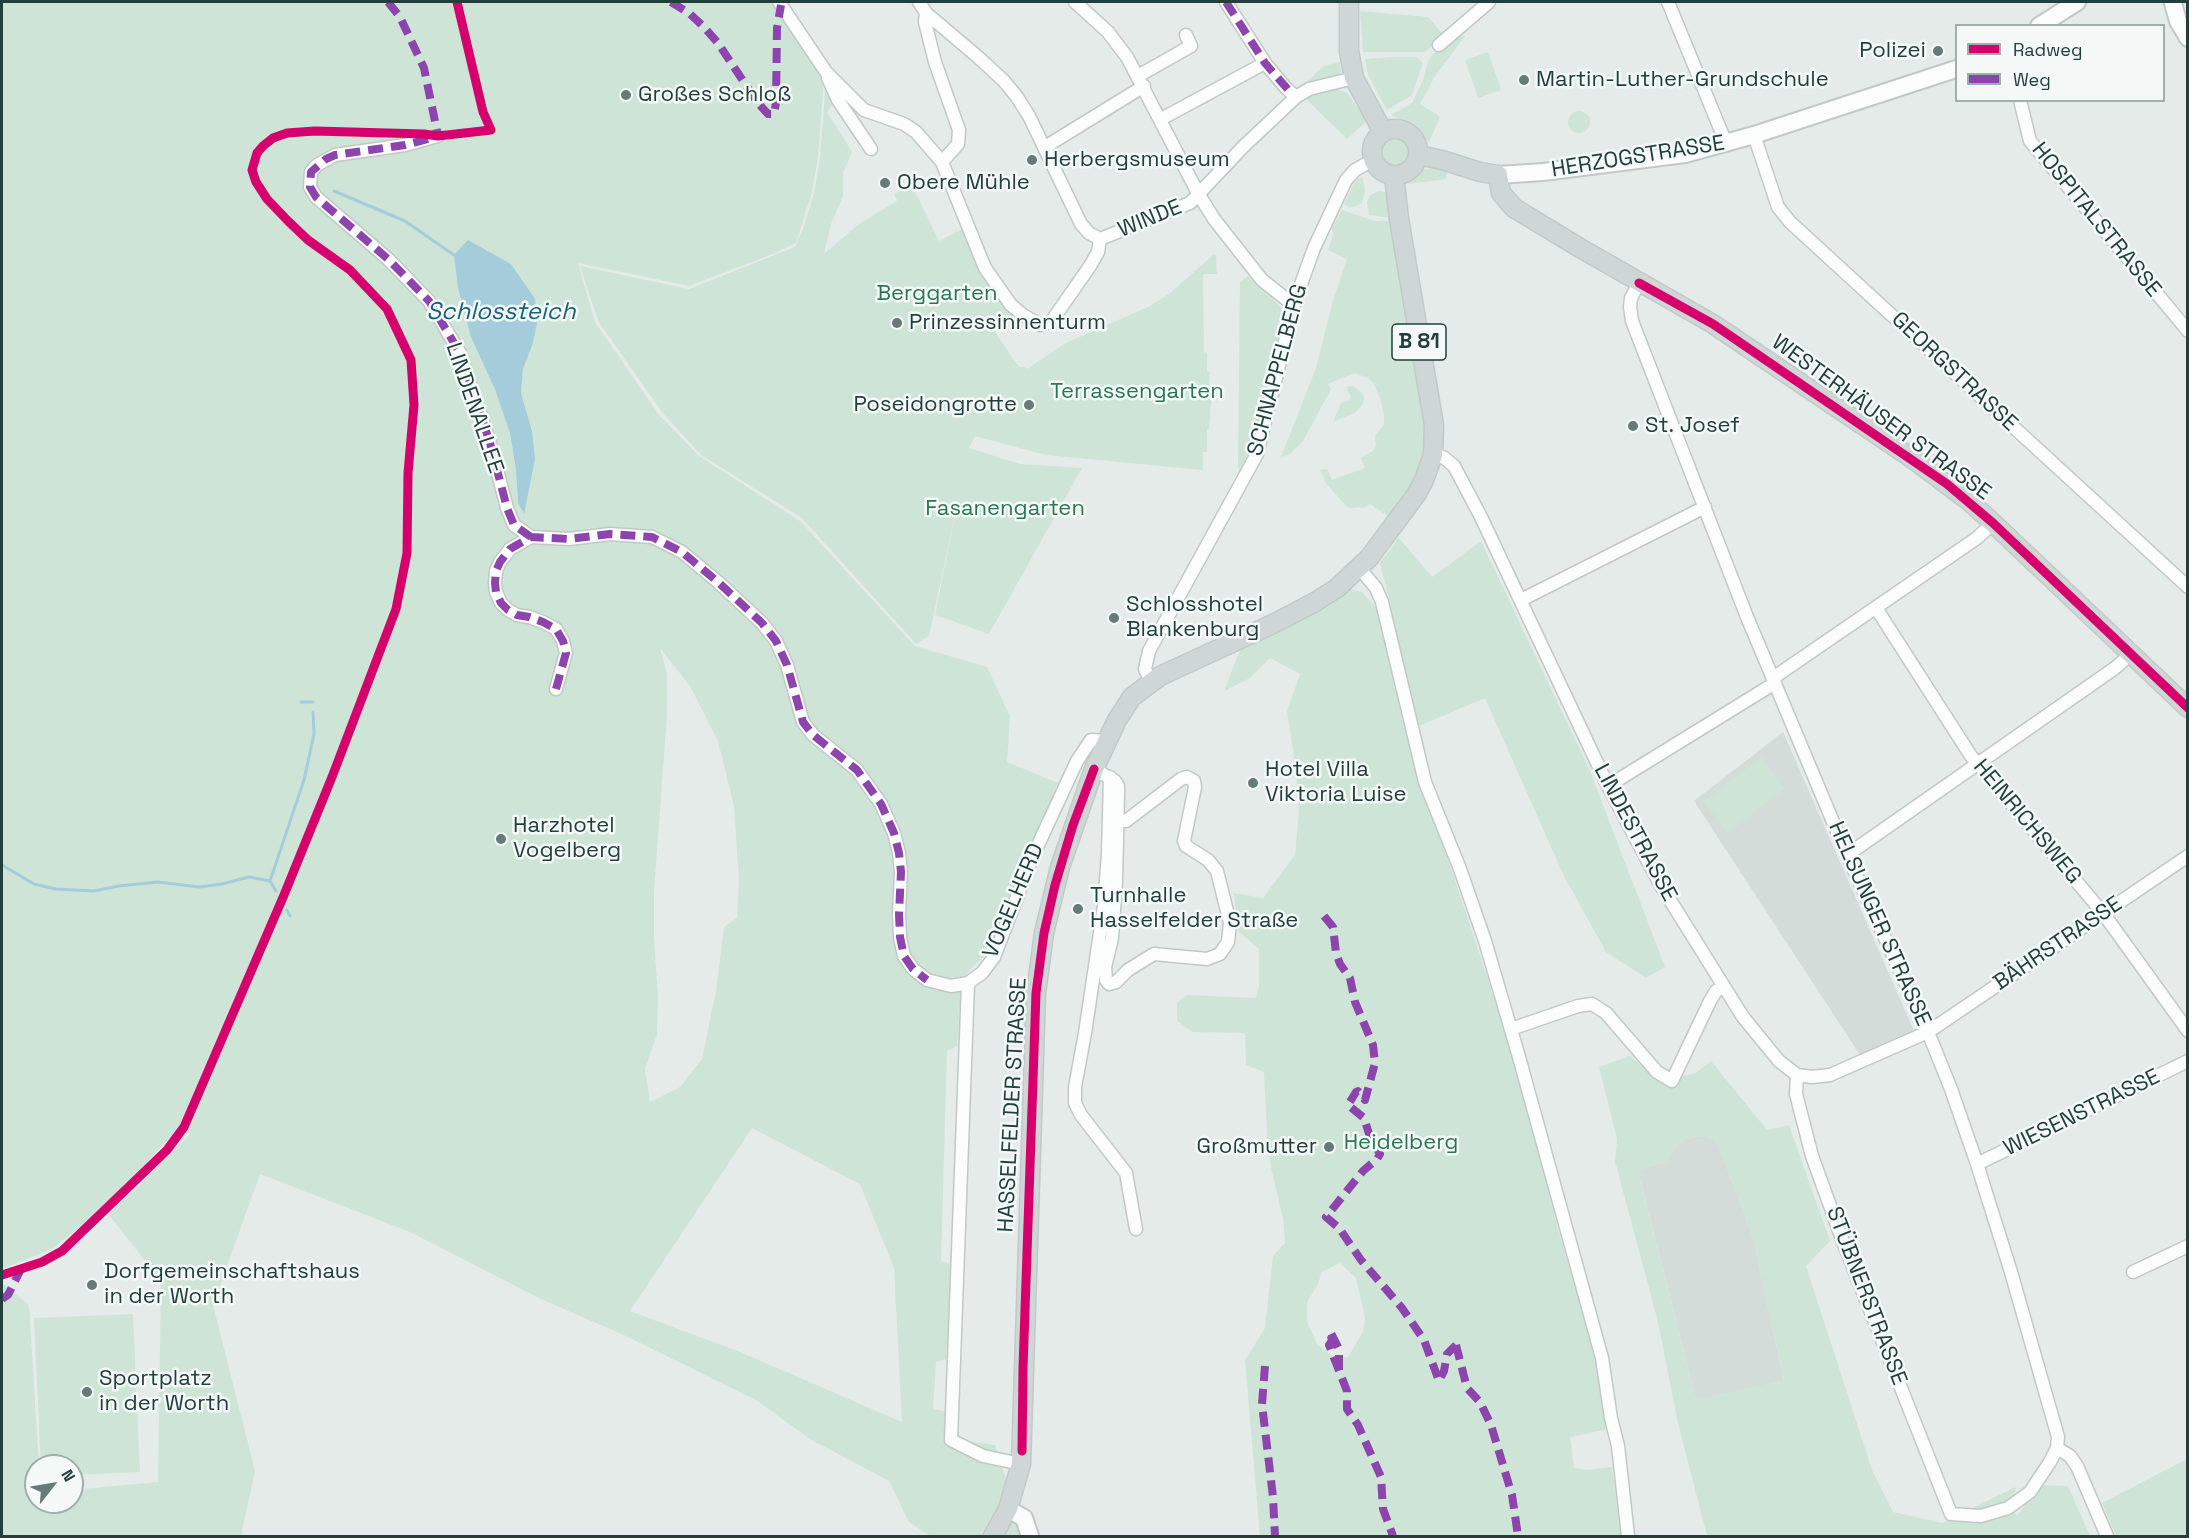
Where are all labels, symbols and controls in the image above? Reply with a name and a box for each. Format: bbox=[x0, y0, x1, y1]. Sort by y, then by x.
legend bbox=[1955, 24, 2165, 102]
place label: Polizei bbox=[1859, 38, 1926, 64]
text: Radweg bbox=[2013, 38, 2083, 61]
marker: Polizei bbox=[1931, 44, 1945, 58]
place label: Martin-Luther-Grundschule bbox=[1536, 67, 1829, 93]
text: Weg bbox=[2013, 68, 2051, 91]
marker: Martin-Luther-Grundschule bbox=[1517, 73, 1531, 87]
place label: Großes Schloß bbox=[638, 82, 791, 108]
marker: Großes Schloß bbox=[619, 88, 633, 102]
street label: HERZOGSTRASSE bbox=[1549, 130, 1727, 184]
street label: HOSPITALSTRASSE bbox=[2026, 137, 2166, 303]
place label: Herbergsmuseum bbox=[1044, 147, 1230, 173]
marker: Herbergsmuseum bbox=[1025, 153, 1039, 167]
place label: Obere Mühle bbox=[897, 170, 1030, 196]
marker: Obere Mühle bbox=[878, 176, 892, 190]
street label: WINDE bbox=[1114, 194, 1186, 244]
park label: Berggarten bbox=[877, 281, 997, 307]
street label: SCHNAPPELBERG bbox=[1242, 281, 1314, 459]
water label: Schlossteich bbox=[426, 298, 576, 326]
street label: GEORGSTRASSE bbox=[1885, 307, 2023, 437]
place label: Prinzessinnenturm bbox=[909, 310, 1106, 336]
marker: Prinzessinnenturm bbox=[890, 316, 904, 330]
road number: B 81 bbox=[1392, 324, 1446, 360]
street label: WESTERHÄUSER STRASSE bbox=[1766, 330, 1996, 506]
street label: LINDENALLEE bbox=[439, 339, 509, 477]
park label: Terrassengarten bbox=[1050, 379, 1224, 405]
place label: Poseidongrotte bbox=[853, 392, 1017, 418]
marker: Poseidongrotte bbox=[1022, 398, 1036, 412]
place label: St. Josef bbox=[1645, 413, 1740, 439]
marker: St. Josef bbox=[1626, 419, 1640, 433]
park label: Fasanengarten bbox=[925, 496, 1085, 522]
place label: Schlosshotel Blankenburg bbox=[1126, 592, 1263, 644]
marker: Schlosshotel Blankenburg bbox=[1107, 611, 1121, 625]
street label: HEINRICHSWEG bbox=[1967, 754, 2087, 890]
place label: Hotel Villa Viktoria Luise bbox=[1265, 757, 1407, 808]
street label: LINDESTRASSE bbox=[1588, 760, 1682, 906]
marker: Hotel Villa Viktoria Luise bbox=[1246, 776, 1260, 790]
place label: Harzhotel Vogelberg bbox=[513, 813, 621, 864]
street label: HELSUNGER STRASSE bbox=[1822, 818, 1936, 1030]
marker: Harzhotel Vogelberg bbox=[494, 832, 508, 846]
street label: VOGELHERD bbox=[978, 840, 1050, 962]
place label: Turnhalle Hasselfelder Straße bbox=[1090, 883, 1298, 934]
street label: BÄHRSTRASSE bbox=[1989, 891, 2127, 997]
marker: Turnhalle Hasselfelder Straße bbox=[1071, 902, 1085, 916]
street label: HASSELFELDER STRASSE bbox=[993, 977, 1033, 1233]
street label: WIESENSTRASSE bbox=[2000, 1064, 2164, 1162]
park label: Heidelberg bbox=[1344, 1130, 1458, 1156]
place label: Großmutter bbox=[1196, 1134, 1317, 1160]
marker: Großmutter bbox=[1322, 1140, 1336, 1154]
street label: STÜBNERSTRASSE bbox=[1820, 1203, 1912, 1389]
place label: Dorfgemeinschaftshaus in der Worth bbox=[104, 1259, 360, 1310]
marker: Dorfgemeinschaftshaus in der Worth bbox=[85, 1278, 99, 1292]
place label: Sportplatz in der Worth bbox=[99, 1366, 229, 1418]
marker: Sportplatz in der Worth bbox=[80, 1385, 94, 1399]
north arrow bbox=[24, 1454, 84, 1514]
text: N bbox=[56, 1465, 80, 1486]

